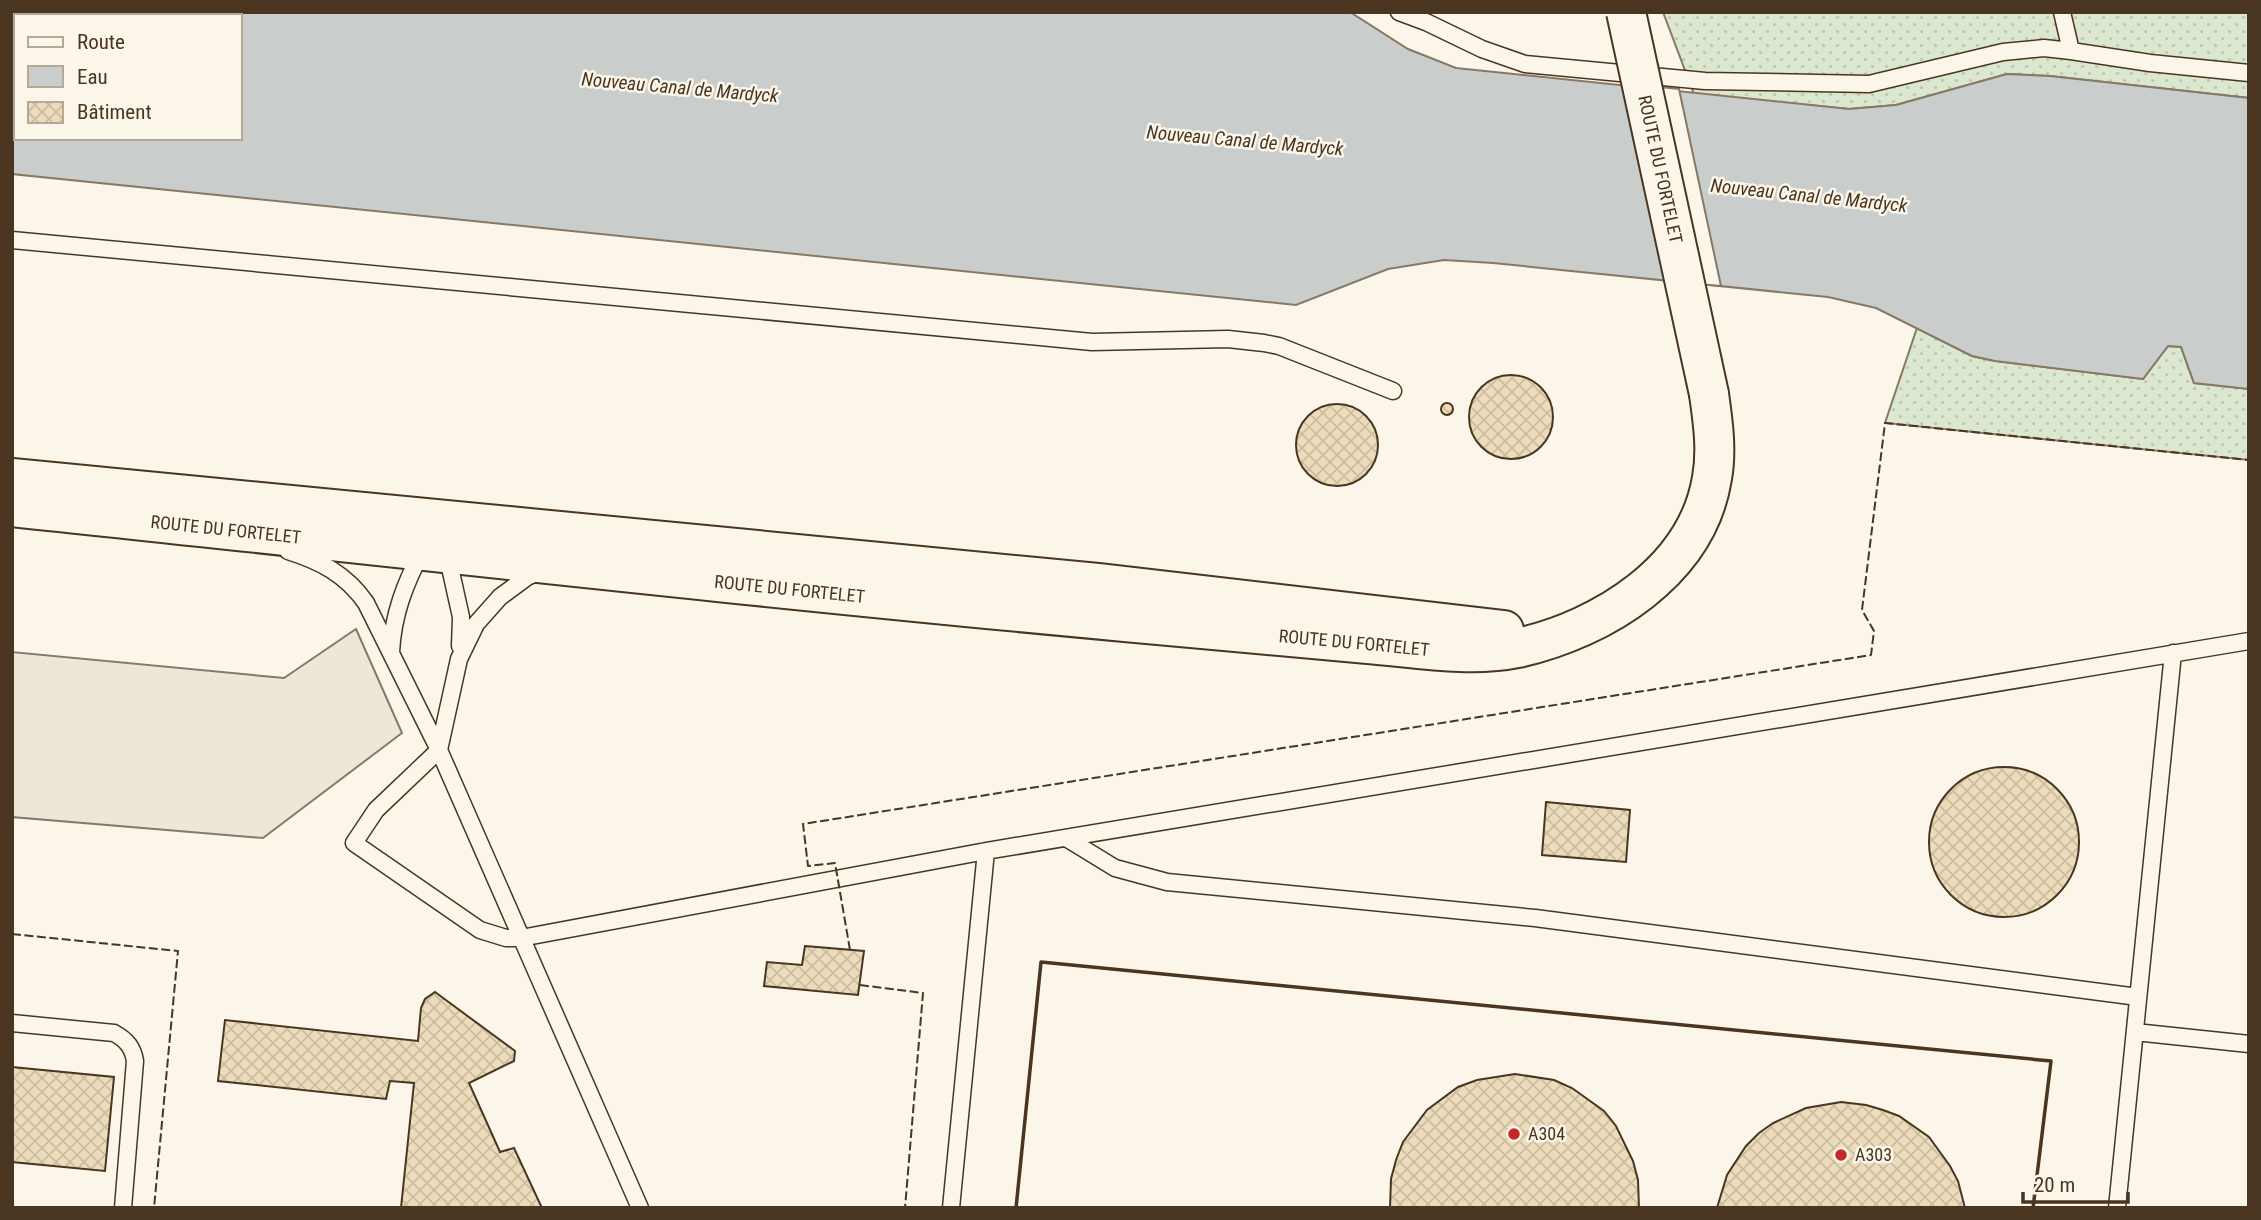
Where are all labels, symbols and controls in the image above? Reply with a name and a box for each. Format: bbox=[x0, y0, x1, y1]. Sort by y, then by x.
legend bbox=[14, 14, 242, 140]
text: Route bbox=[77, 30, 125, 54]
text: Eau bbox=[77, 65, 108, 89]
water label: Nouveau Canal de Mardyck bbox=[581, 67, 780, 108]
street label: ROUTE DU FORTELET bbox=[1634, 93, 1687, 245]
text: Bâtiment bbox=[77, 100, 152, 124]
water label: Nouveau Canal de Mardyck bbox=[1146, 120, 1345, 161]
water label: Nouveau Canal de Mardyck bbox=[1710, 174, 1909, 217]
street label: ROUTE DU FORTELET bbox=[150, 511, 302, 548]
street label: ROUTE DU FORTELET bbox=[713, 571, 866, 607]
street label: ROUTE DU FORTELET bbox=[1278, 625, 1430, 660]
place label: A304 bbox=[1528, 1123, 1565, 1144]
marker: A304 bbox=[1506, 1126, 1522, 1142]
place label: A303 bbox=[1855, 1144, 1892, 1165]
marker: A303 bbox=[1833, 1147, 1849, 1163]
scale bar bbox=[2023, 1160, 2128, 1204]
text: 20 m bbox=[2034, 1173, 2075, 1197]

